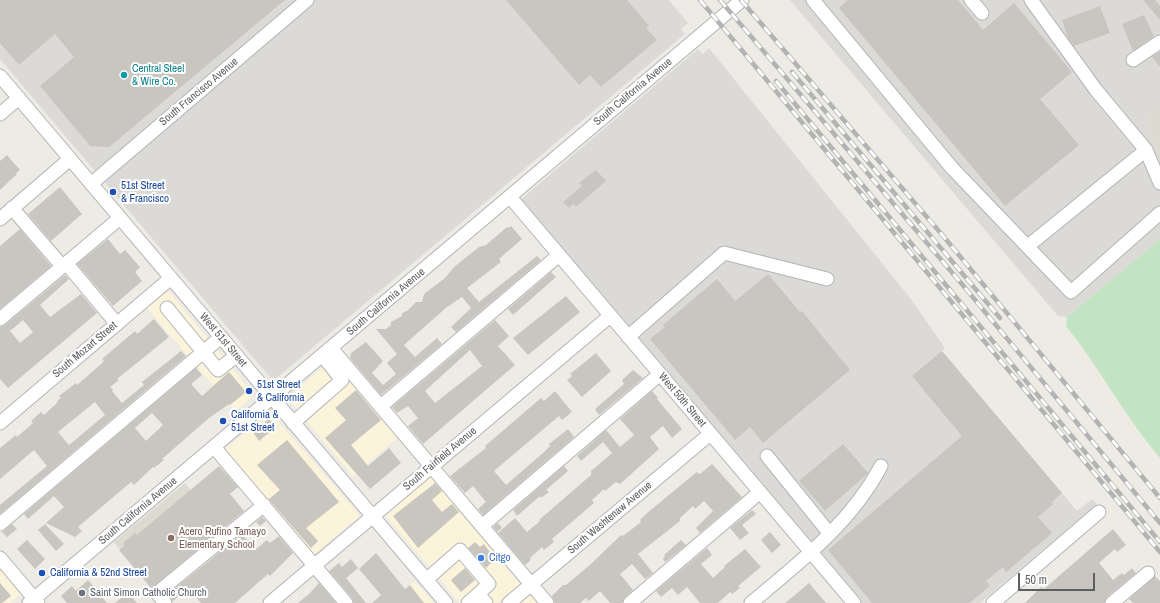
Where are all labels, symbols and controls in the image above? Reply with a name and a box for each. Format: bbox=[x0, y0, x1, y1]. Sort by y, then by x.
street label: South Francisco Avenue bbox=[157, 55, 241, 129]
street label: South California Avenue bbox=[591, 55, 675, 129]
place label: Central Steel & Wire Co. bbox=[132, 62, 184, 88]
marker: Central Steel & Wire Co. bbox=[119, 70, 129, 80]
place label: 51st Street & Francisco bbox=[121, 179, 169, 205]
marker: 51st Street & Francisco bbox=[108, 187, 118, 197]
street label: South California Avenue bbox=[344, 265, 428, 339]
street label: West 51st Street bbox=[197, 310, 249, 370]
street label: South Mozart Street bbox=[50, 319, 120, 381]
street label: West 50th Street bbox=[655, 370, 709, 430]
place label: 51st Street & California bbox=[257, 378, 305, 404]
marker: 51st Street & California bbox=[244, 386, 254, 396]
place label: California & 51st Street bbox=[231, 408, 279, 434]
marker: California & 51st Street bbox=[218, 416, 228, 426]
street label: South Fairfield Avenue bbox=[401, 424, 479, 494]
street label: South California Avenue bbox=[96, 474, 180, 548]
street label: South Washtenaw Avenue bbox=[565, 479, 655, 557]
place label: Acero Rufino Tamayo Elementary School bbox=[179, 525, 266, 551]
marker: Acero Rufino Tamayo Elementary School bbox=[166, 533, 176, 543]
place label: Citgo bbox=[489, 551, 511, 565]
marker: Citgo bbox=[476, 553, 486, 563]
scale bar bbox=[1020, 565, 1097, 591]
place label: California & 52nd Street bbox=[50, 566, 147, 580]
marker: California & 52nd Street bbox=[37, 568, 47, 578]
text: 50 m bbox=[1025, 572, 1047, 588]
place label: Saint Simon Catholic Church bbox=[90, 586, 207, 600]
marker: Saint Simon Catholic Church bbox=[77, 588, 87, 598]

